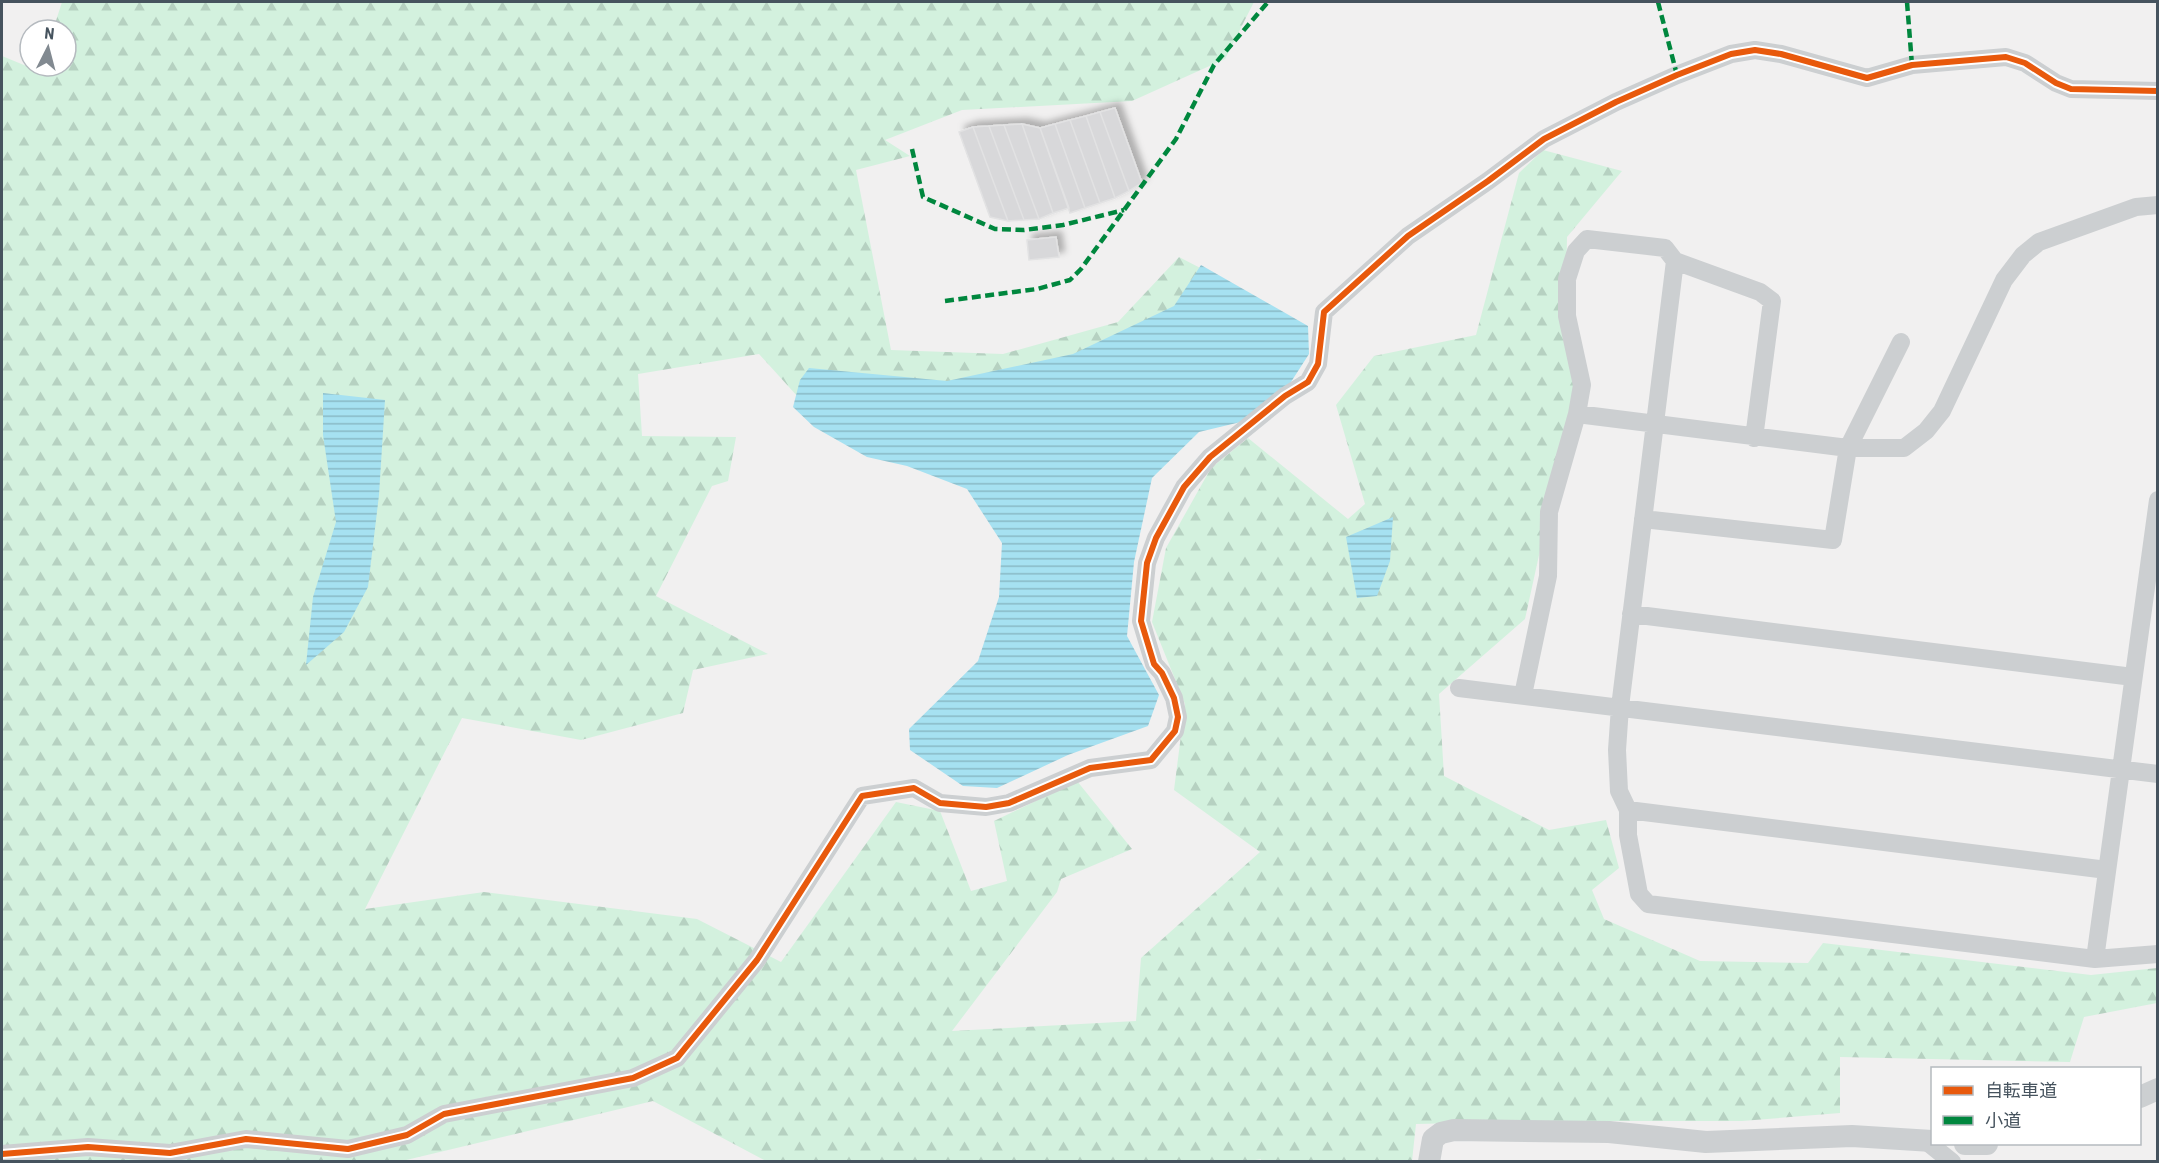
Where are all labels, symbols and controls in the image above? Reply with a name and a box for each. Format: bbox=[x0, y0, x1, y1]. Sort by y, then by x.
north arrow bbox=[18, 18, 78, 78]
text: N bbox=[44, 24, 55, 44]
legend bbox=[1931, 1067, 2141, 1145]
text: 自転車道 bbox=[1985, 1080, 2057, 1101]
text: 小道 bbox=[1985, 1110, 2021, 1131]

